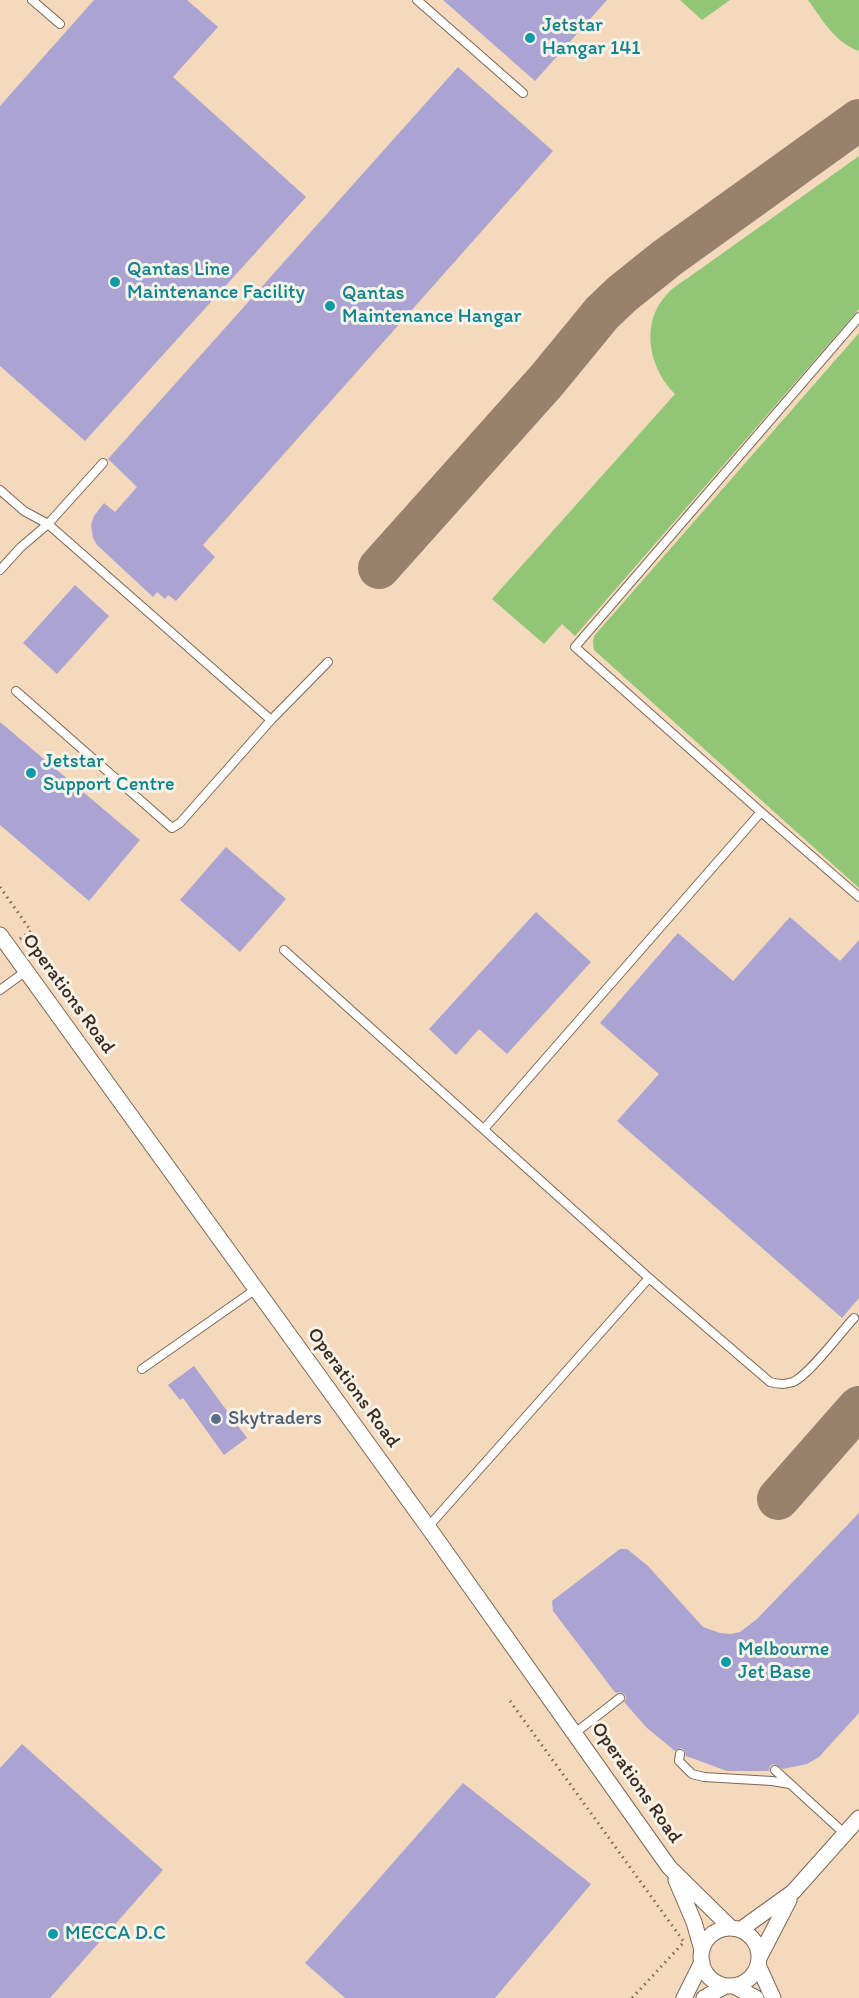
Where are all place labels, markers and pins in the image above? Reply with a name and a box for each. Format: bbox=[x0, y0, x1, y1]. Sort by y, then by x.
place label: Jetstar Hangar 141 bbox=[542, 14, 641, 61]
marker: Jetstar Hangar 141 bbox=[523, 31, 537, 45]
place label: Qantas Line Maintenance Facility bbox=[127, 258, 305, 305]
marker: Qantas Line Maintenance Facility bbox=[108, 275, 122, 289]
place label: Qantas Maintenance Hangar bbox=[342, 282, 521, 329]
marker: Qantas Maintenance Hangar bbox=[323, 299, 337, 313]
place label: Jetstar Support Centre bbox=[43, 750, 174, 797]
marker: Jetstar Support Centre bbox=[24, 766, 38, 780]
place label: Skytraders bbox=[228, 1407, 322, 1431]
marker: Skytraders bbox=[209, 1412, 223, 1426]
place label: Melbourne Jet Base bbox=[738, 1638, 829, 1685]
marker: Melbourne Jet Base bbox=[719, 1655, 733, 1669]
place label: MECCA D.C bbox=[65, 1922, 166, 1946]
marker: MECCA D.C bbox=[46, 1927, 60, 1941]

